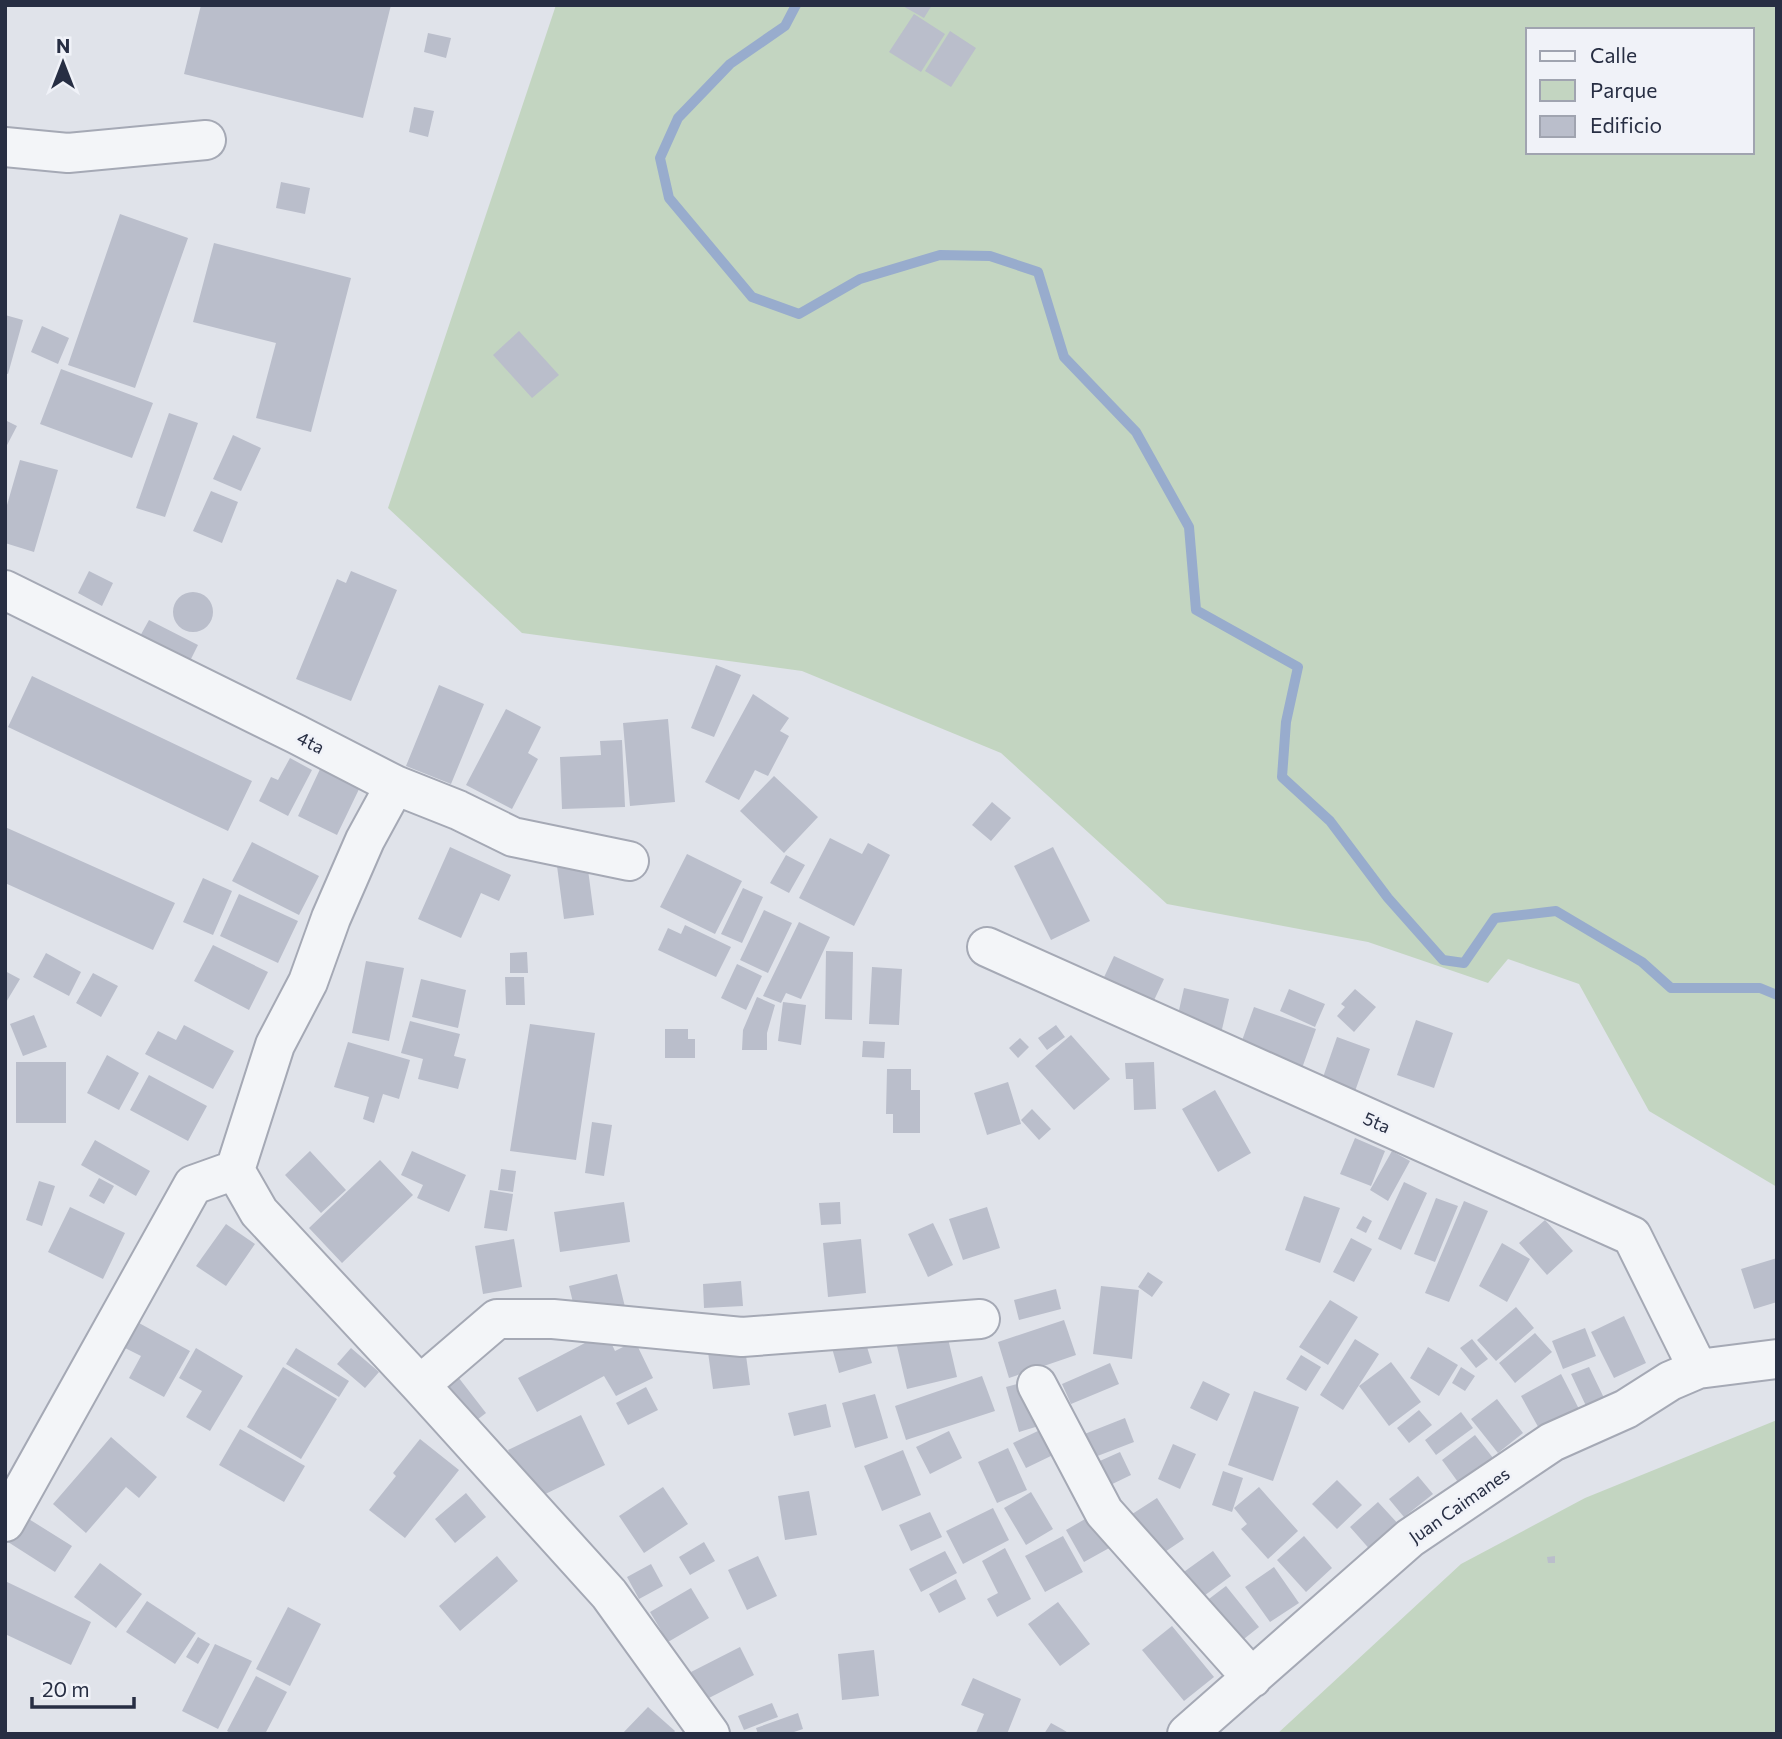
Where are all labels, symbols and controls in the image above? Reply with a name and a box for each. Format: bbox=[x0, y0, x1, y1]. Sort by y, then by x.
north arrow bbox=[28, 28, 98, 98]
legend bbox=[1526, 28, 1754, 154]
text: N bbox=[56, 34, 70, 57]
text: Calle bbox=[1590, 42, 1637, 67]
text: Parque bbox=[1590, 77, 1657, 102]
text: Edificio bbox=[1590, 112, 1662, 137]
street label: 4ta bbox=[294, 726, 328, 758]
street label: 5ta bbox=[1360, 1106, 1394, 1138]
street label: Juan Caimanes bbox=[1404, 1462, 1514, 1548]
scale bar bbox=[32, 1666, 133, 1710]
text: 20 m bbox=[42, 1676, 90, 1701]

